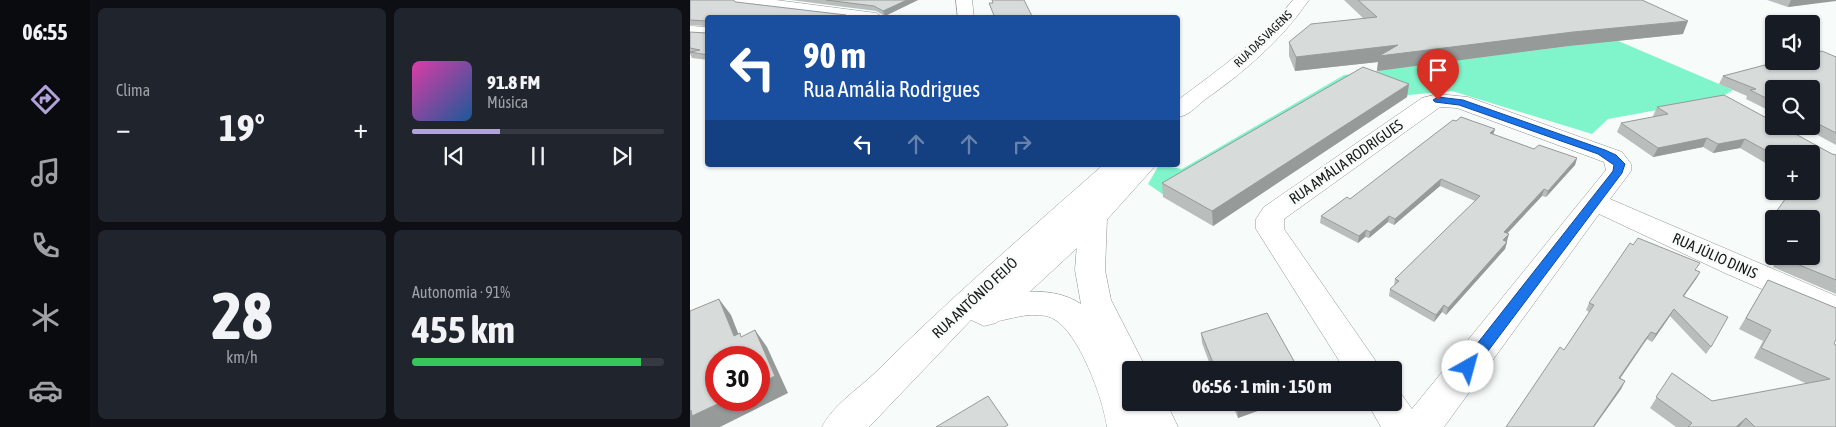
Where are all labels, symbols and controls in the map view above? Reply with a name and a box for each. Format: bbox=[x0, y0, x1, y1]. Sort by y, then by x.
street label: RUA DAS VAGENS bbox=[1231, 8, 1295, 70]
map controls bbox=[1765, 15, 1820, 265]
button: sound bbox=[1765, 15, 1820, 70]
text: 06:55 bbox=[22, 19, 68, 45]
icon: left bbox=[720, 35, 785, 100]
text: 90 m bbox=[803, 35, 866, 75]
pin bbox=[1417, 49, 1459, 100]
icon: arrive bbox=[1424, 56, 1452, 84]
text: 91.8 FM bbox=[487, 71, 540, 93]
text: Rua Amália Rodrigues bbox=[803, 76, 980, 102]
button: search bbox=[1765, 80, 1820, 135]
text: Clima bbox=[116, 81, 150, 99]
icon: directions bbox=[28, 82, 63, 117]
text: Música bbox=[487, 93, 528, 111]
text: 19° bbox=[219, 106, 265, 149]
text: − bbox=[116, 112, 131, 144]
text: + bbox=[353, 112, 368, 144]
street label: RUA AMÁLIA RODRIGUES bbox=[1286, 116, 1406, 207]
icon: left bbox=[849, 130, 877, 158]
icon: ahead bbox=[902, 130, 930, 158]
icon: ahead bbox=[955, 130, 983, 158]
icon: right bbox=[1008, 130, 1036, 158]
icon: previous bbox=[440, 142, 468, 170]
icon: pause bbox=[524, 142, 552, 170]
icon: next bbox=[608, 142, 636, 170]
button: + bbox=[1765, 145, 1820, 200]
icon: music bbox=[28, 155, 63, 190]
button: − bbox=[1765, 210, 1820, 265]
icon: phone bbox=[28, 228, 63, 263]
street label: RUA JÚLIO DINIS bbox=[1670, 229, 1760, 282]
street label: RUA ANTÓNIO FEIJÓ bbox=[929, 254, 1021, 341]
text: 28 bbox=[211, 278, 273, 353]
text: Autonomia · 91% bbox=[412, 283, 510, 301]
icon: climate bbox=[28, 300, 63, 335]
text: 455 km bbox=[412, 308, 515, 351]
position arrow bbox=[1441, 340, 1493, 392]
speed limit sign: 30 bbox=[705, 346, 770, 411]
text: km/h bbox=[226, 348, 258, 366]
icon: car bbox=[28, 373, 63, 408]
text: 06:56 · 1 min · 150 m bbox=[1192, 375, 1332, 397]

